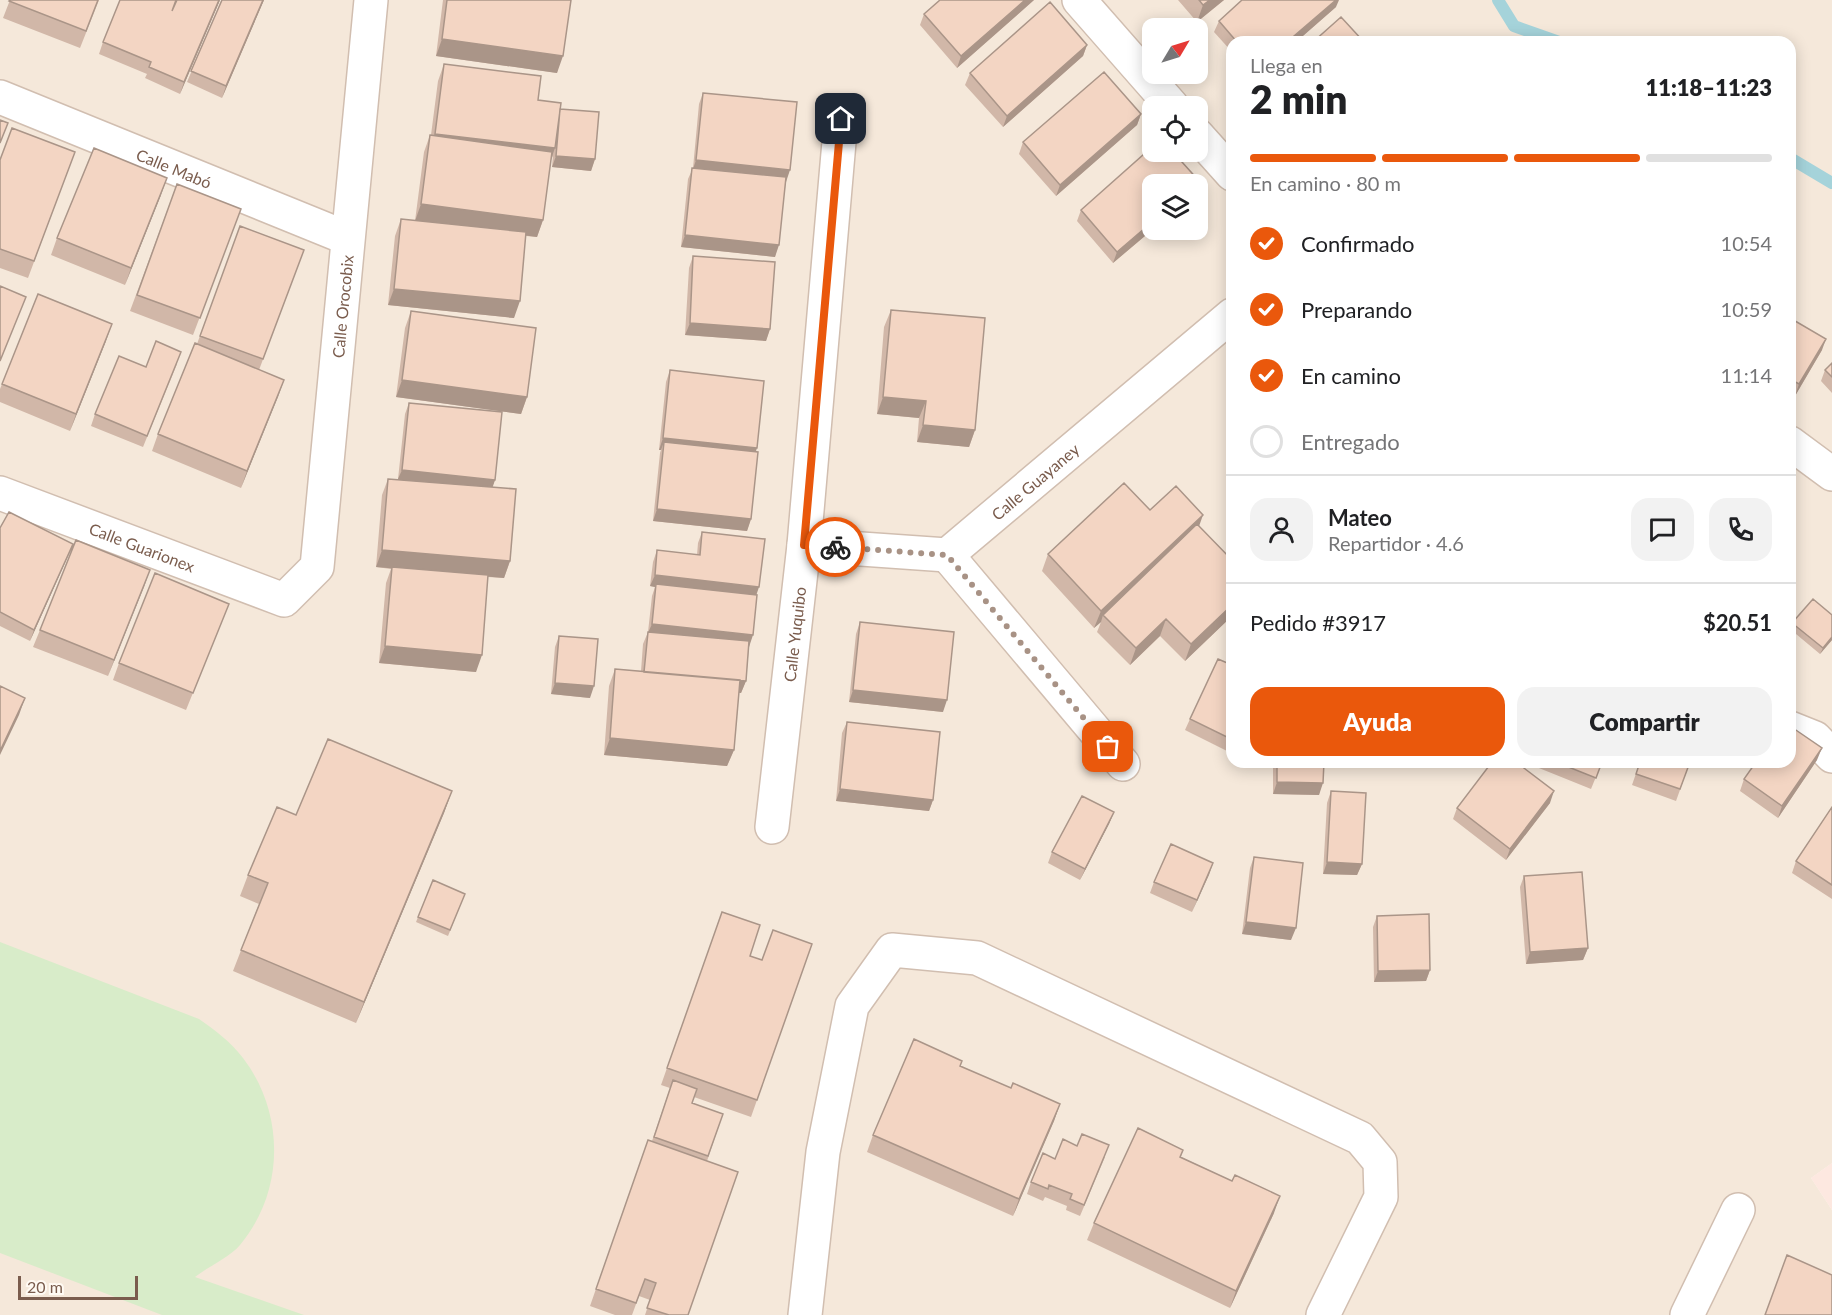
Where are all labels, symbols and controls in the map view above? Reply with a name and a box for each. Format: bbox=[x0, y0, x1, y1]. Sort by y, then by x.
north arrow bbox=[1142, 18, 1208, 84]
map controls bbox=[1142, 18, 1208, 240]
text: Llega en bbox=[1250, 53, 1323, 77]
text: 11:18–11:23 bbox=[1646, 74, 1772, 101]
text: 2 min bbox=[1250, 76, 1347, 122]
pin bbox=[815, 93, 866, 144]
button: locate bbox=[1142, 96, 1208, 162]
icon: home bbox=[824, 102, 857, 135]
street label: Calle Mabó bbox=[134, 144, 215, 192]
text: En camino · 80 m bbox=[1250, 171, 1401, 195]
button: layers bbox=[1142, 174, 1208, 240]
icon: check bbox=[1250, 227, 1283, 260]
text: Confirmado bbox=[1301, 230, 1414, 257]
text: 10:54 bbox=[1721, 231, 1772, 255]
street label: Calle Orocobix bbox=[327, 254, 356, 359]
icon: check bbox=[1250, 293, 1283, 326]
text: Preparando bbox=[1301, 296, 1412, 323]
text: 10:59 bbox=[1721, 297, 1772, 321]
icon: check bbox=[1250, 359, 1283, 392]
text: En camino bbox=[1301, 362, 1401, 389]
text: 11:14 bbox=[1721, 363, 1772, 387]
text: Entregado bbox=[1301, 428, 1400, 455]
street label: Calle Guayaney bbox=[987, 438, 1083, 523]
button: person bbox=[1250, 498, 1313, 561]
button: chat bbox=[1631, 498, 1694, 561]
button: phone bbox=[1709, 498, 1772, 561]
text: Mateo bbox=[1328, 504, 1392, 531]
courier bbox=[805, 517, 865, 577]
street label: Calle Guarionex bbox=[87, 518, 198, 575]
icon: bike bbox=[819, 531, 852, 564]
text: Repartidor · 4.6 bbox=[1328, 531, 1464, 555]
street label: Calle Yuquibo bbox=[779, 586, 809, 683]
text: Pedido #3917 bbox=[1250, 609, 1386, 636]
text: $20.51 bbox=[1703, 609, 1772, 636]
button: Ayuda bbox=[1250, 687, 1505, 756]
button: Compartir bbox=[1517, 687, 1772, 756]
pin bbox=[1082, 721, 1133, 772]
icon: bag bbox=[1091, 730, 1124, 763]
scale bar bbox=[18, 1273, 138, 1300]
text: 20 m bbox=[27, 1277, 63, 1296]

